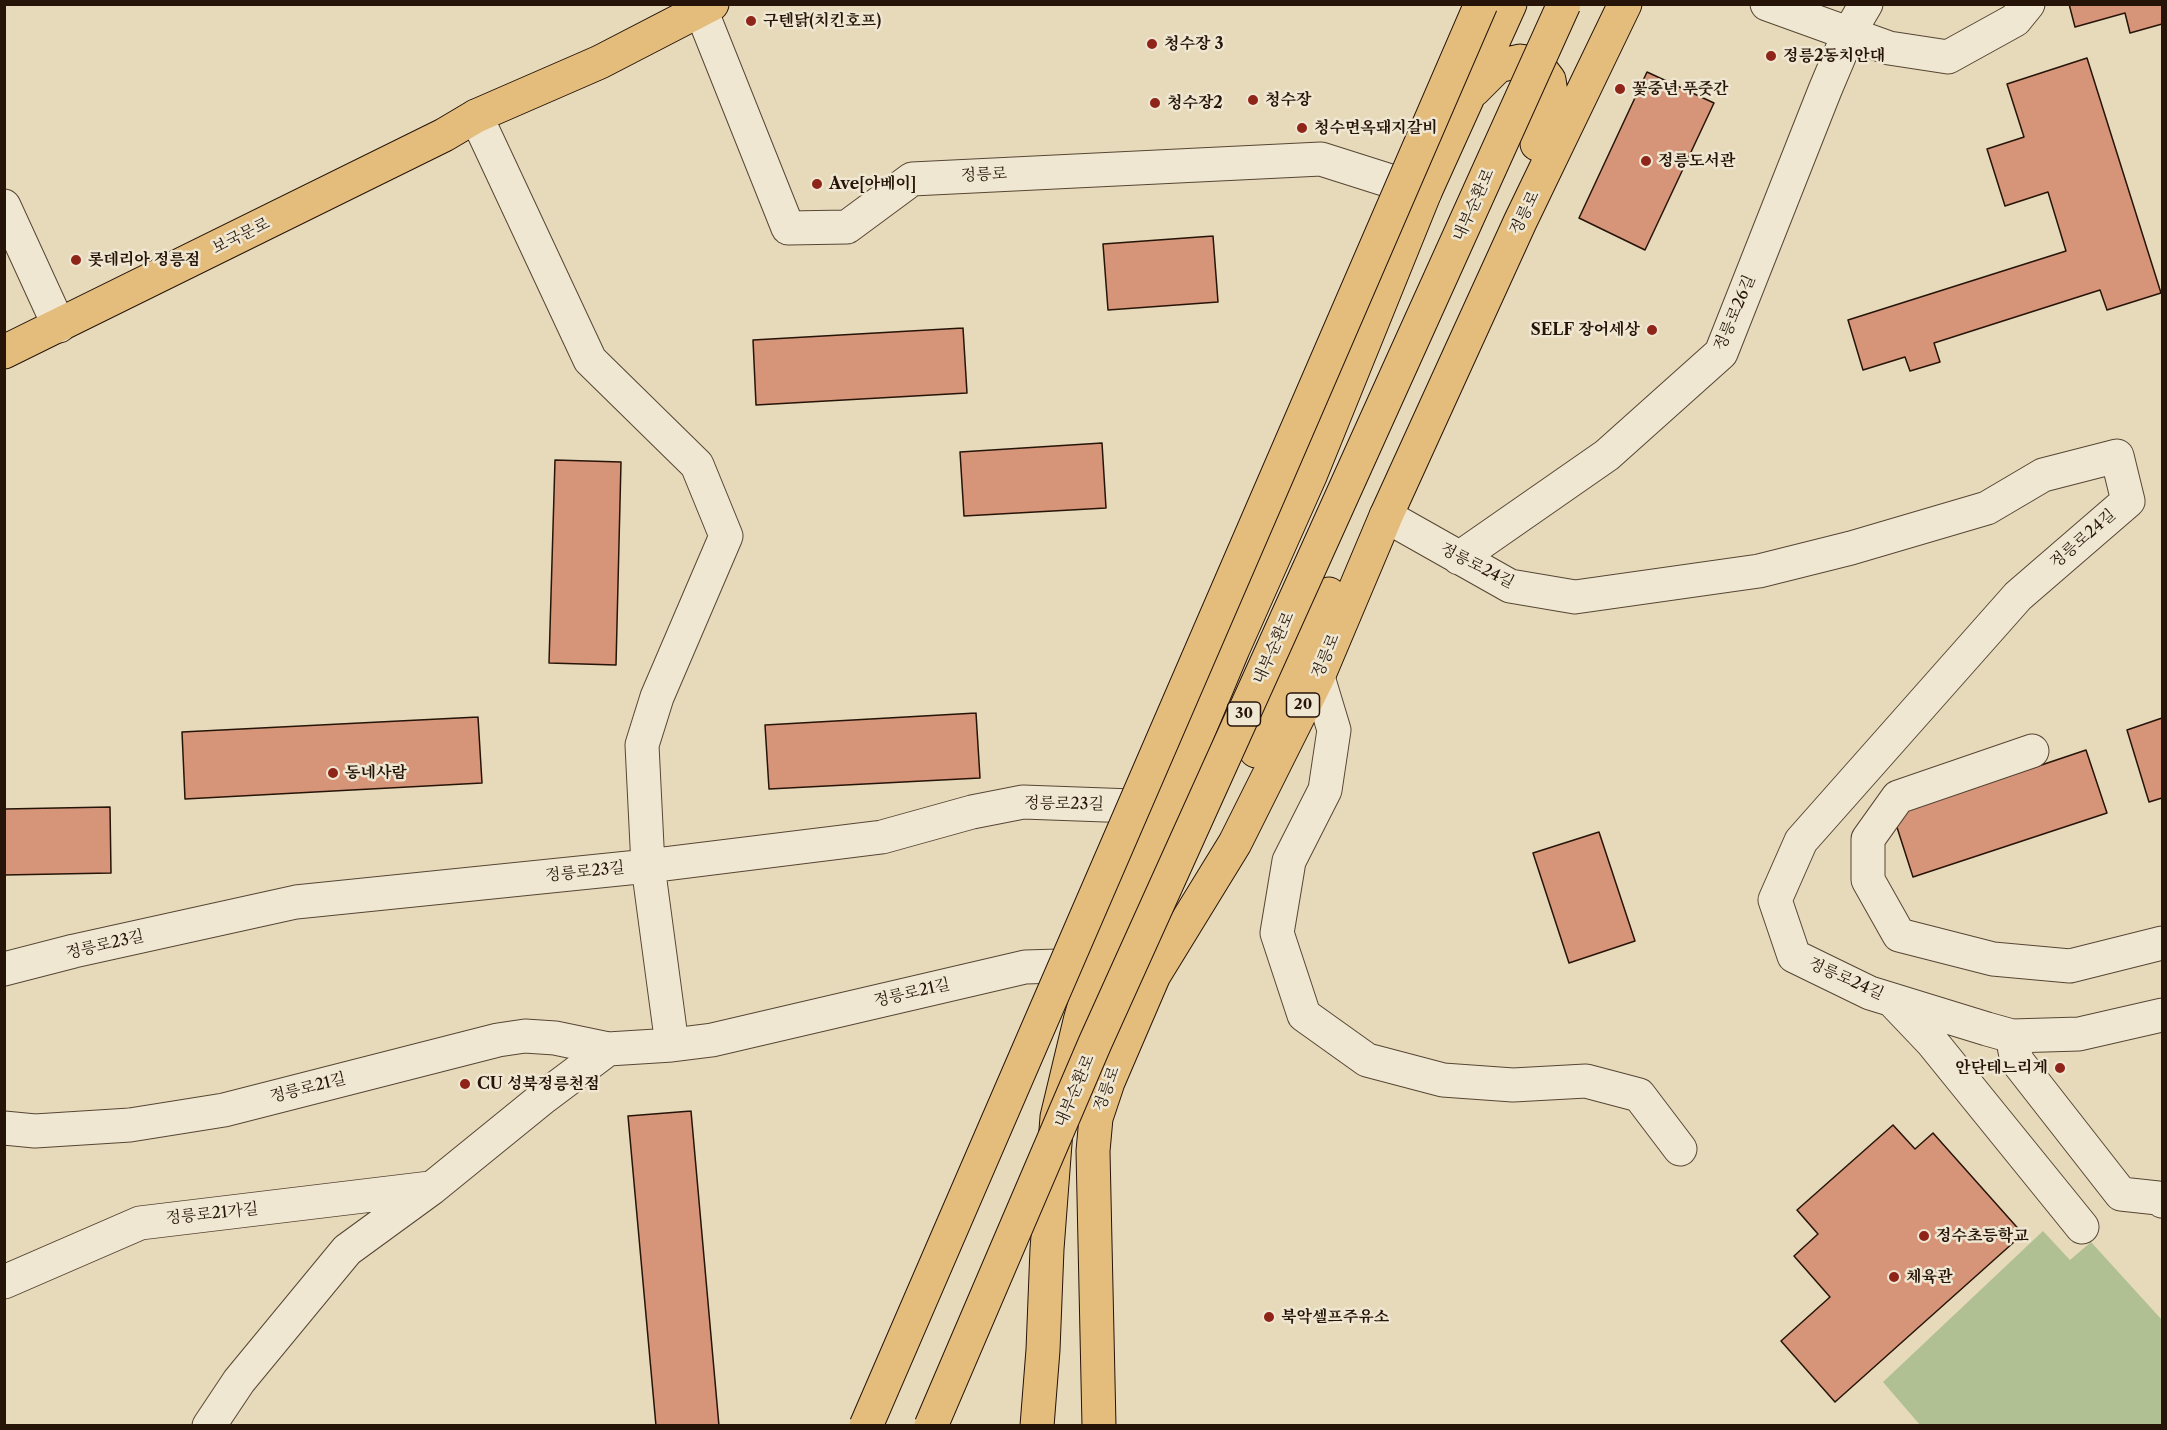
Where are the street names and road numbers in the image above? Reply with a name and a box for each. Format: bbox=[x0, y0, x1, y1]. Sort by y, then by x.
street label: 정릉로 bbox=[960, 164, 1008, 186]
street label: 내부순환로 bbox=[1450, 166, 1498, 244]
street label: 정릉로 bbox=[1506, 188, 1544, 238]
street label: 보국문로 bbox=[209, 214, 273, 258]
street label: 정릉로26길 bbox=[1710, 272, 1760, 354]
street label: 정릉로24길 bbox=[2046, 505, 2120, 573]
street label: 정릉로24길 bbox=[1437, 539, 1517, 593]
street label: 내부순환로 bbox=[1250, 609, 1298, 687]
street label: 정릉로 bbox=[1308, 631, 1344, 681]
road number: 20 bbox=[1286, 693, 1320, 717]
road number: 30 bbox=[1228, 702, 1260, 726]
street label: 정릉로23길 bbox=[1024, 794, 1104, 814]
street label: 정릉로23길 bbox=[544, 858, 626, 886]
street label: 정릉로23길 bbox=[64, 927, 146, 963]
street label: 정릉로24길 bbox=[1805, 954, 1887, 1004]
street label: 정릉로21길 bbox=[872, 975, 952, 1011]
street label: 내부순환로 bbox=[1051, 1052, 1099, 1130]
street label: 정릉로 bbox=[1090, 1064, 1124, 1114]
street label: 정릉로21길 bbox=[268, 1069, 348, 1107]
street label: 정릉로21가길 bbox=[165, 1200, 259, 1228]

